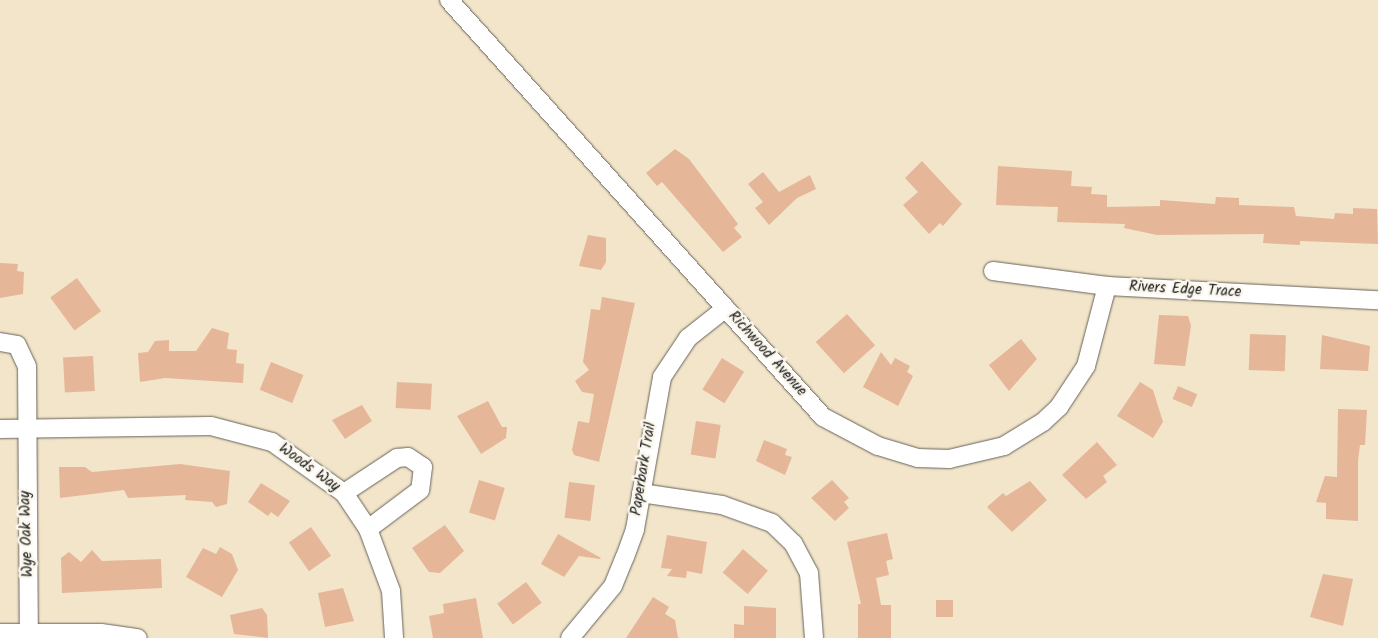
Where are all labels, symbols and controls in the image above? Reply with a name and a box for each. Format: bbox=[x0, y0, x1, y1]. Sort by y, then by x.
street label: Rivers Edge Trace bbox=[1128, 278, 1242, 302]
street label: Richwood Avenue bbox=[724, 308, 810, 400]
street label: Paperbark Trail bbox=[628, 421, 660, 517]
street label: Woods Way bbox=[275, 440, 343, 496]
street label: Wye Oak Way bbox=[16, 490, 38, 578]

